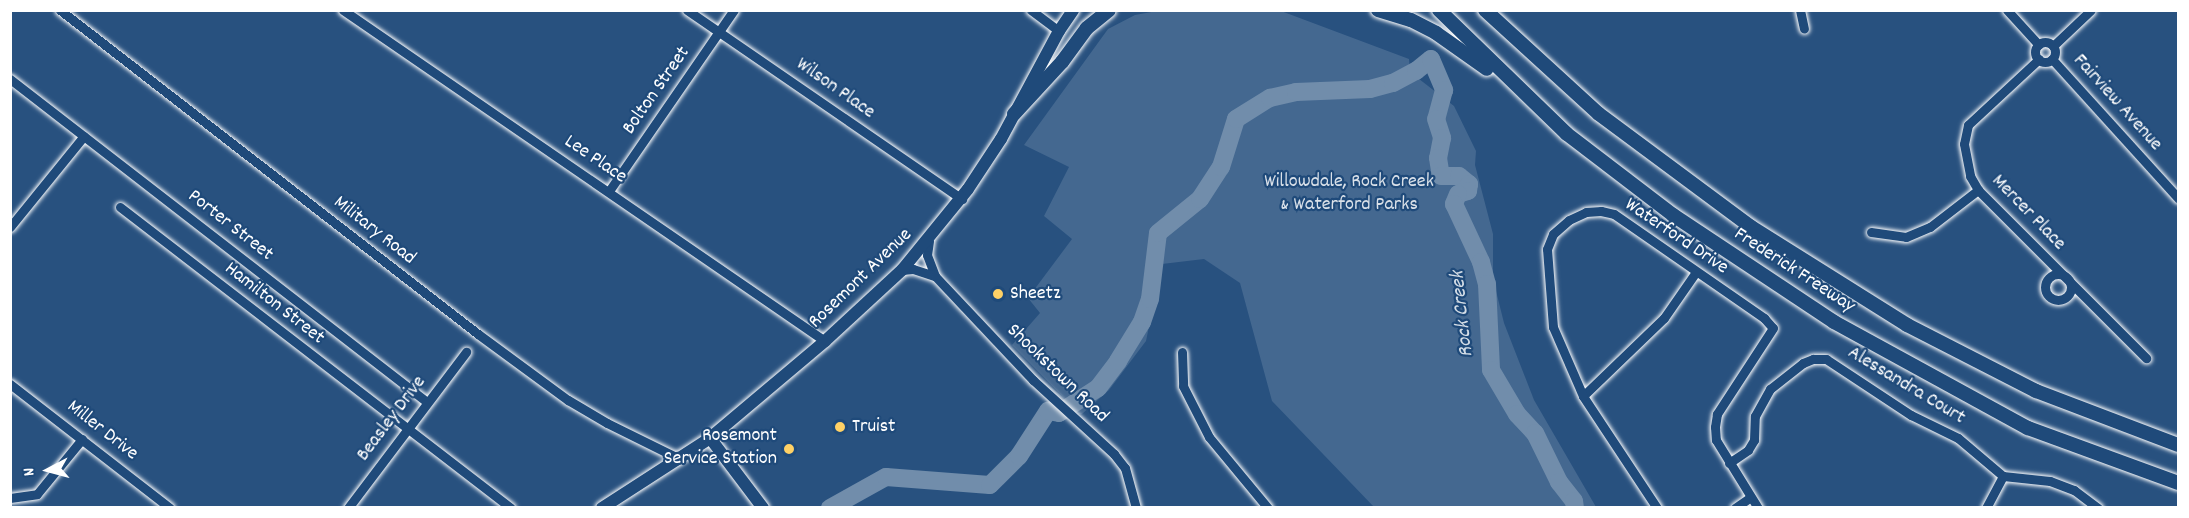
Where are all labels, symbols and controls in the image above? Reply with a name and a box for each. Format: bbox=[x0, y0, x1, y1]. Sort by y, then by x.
street label: Bolton Street bbox=[618, 42, 696, 140]
street label: Fairview Avenue bbox=[2067, 50, 2167, 156]
street label: Wilson Place bbox=[791, 53, 879, 125]
street label: Lee Place bbox=[559, 130, 631, 190]
park label: Willowdale, Rock Creek & Waterford Parks bbox=[1264, 170, 1434, 217]
street label: Mercer Place bbox=[1986, 170, 2070, 256]
street label: Porter Street bbox=[182, 185, 278, 267]
street label: Military Road bbox=[328, 191, 420, 271]
street label: Waterford Drive bbox=[1619, 193, 1733, 281]
street label: Frederick Freeway bbox=[1729, 223, 1859, 319]
street label: Rosemont Avenue bbox=[804, 224, 918, 334]
street label: Hamilton Street bbox=[219, 257, 329, 351]
water label: Rock Creek bbox=[1446, 270, 1480, 358]
place label: Sheetz bbox=[1010, 282, 1061, 306]
marker: Sheetz bbox=[991, 287, 1005, 301]
street label: Shookstown Road bbox=[1001, 319, 1113, 429]
street label: Alessandra Court bbox=[1843, 341, 1969, 431]
street label: Beasley Drive bbox=[352, 372, 432, 466]
street label: Miller Drive bbox=[61, 396, 143, 466]
place label: Truist bbox=[852, 415, 895, 439]
marker: Truist bbox=[833, 420, 847, 434]
place label: Rosemont Service Station bbox=[664, 425, 777, 472]
north arrow bbox=[18, 440, 78, 500]
marker: Rosemont Service Station bbox=[782, 442, 796, 456]
text: N bbox=[18, 467, 41, 477]

